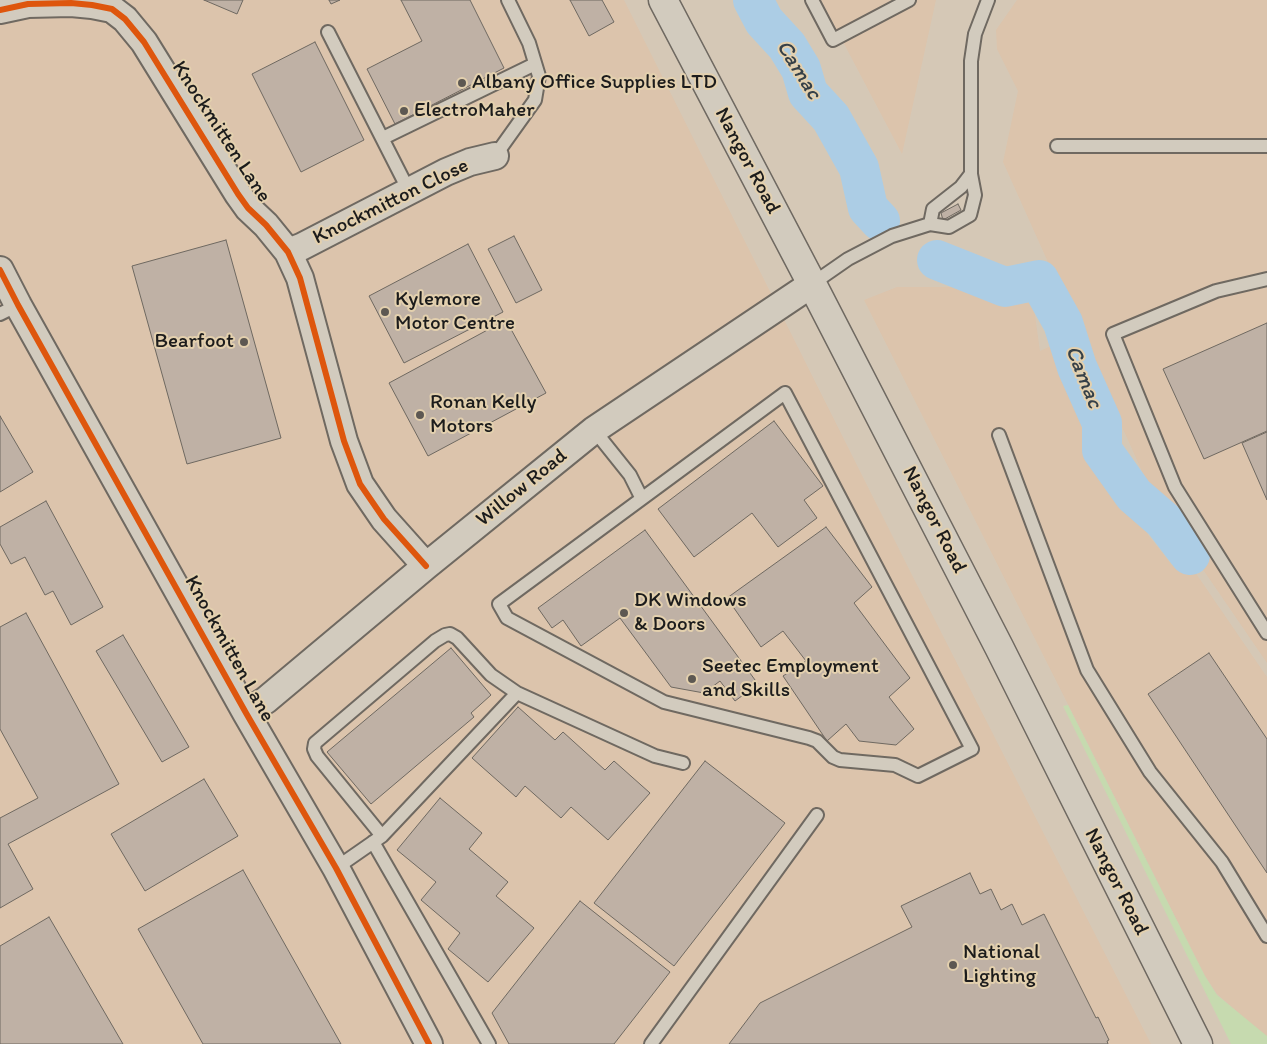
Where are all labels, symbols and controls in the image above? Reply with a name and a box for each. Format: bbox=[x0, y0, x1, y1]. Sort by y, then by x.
water label: Camac bbox=[770, 35, 826, 105]
street label: Knockmitten Lane bbox=[166, 57, 276, 207]
place label: Albany Office Supplies LTD bbox=[472, 70, 717, 96]
marker: Albany Office Supplies LTD bbox=[456, 77, 468, 89]
place label: ElectroMaher bbox=[414, 98, 534, 124]
street label: Nangor Road bbox=[709, 104, 785, 218]
marker: ElectroMaher bbox=[398, 105, 410, 117]
street label: Knockmitton Close bbox=[309, 153, 473, 251]
place label: Kylemore Motor Centre bbox=[395, 287, 515, 337]
marker: Kylemore Motor Centre bbox=[379, 306, 391, 318]
place label: Bearfoot bbox=[155, 329, 234, 355]
marker: Bearfoot bbox=[238, 336, 250, 348]
water label: Camac bbox=[1059, 342, 1107, 412]
place label: Ronan Kelly Motors bbox=[430, 390, 537, 440]
marker: Ronan Kelly Motors bbox=[414, 409, 426, 421]
street label: Willow Road bbox=[471, 444, 573, 532]
street label: Nangor Road bbox=[896, 462, 972, 578]
street label: Knockmitten Lane bbox=[178, 571, 280, 727]
place label: DK Windows & Doors bbox=[634, 588, 747, 638]
marker: DK Windows & Doors bbox=[618, 607, 630, 619]
place label: Seetec Employment and Skills bbox=[702, 654, 879, 704]
marker: Seetec Employment and Skills bbox=[686, 673, 698, 685]
street label: Nangor Road bbox=[1078, 824, 1154, 940]
place label: National Lighting bbox=[963, 940, 1040, 990]
marker: National Lighting bbox=[947, 959, 959, 971]

